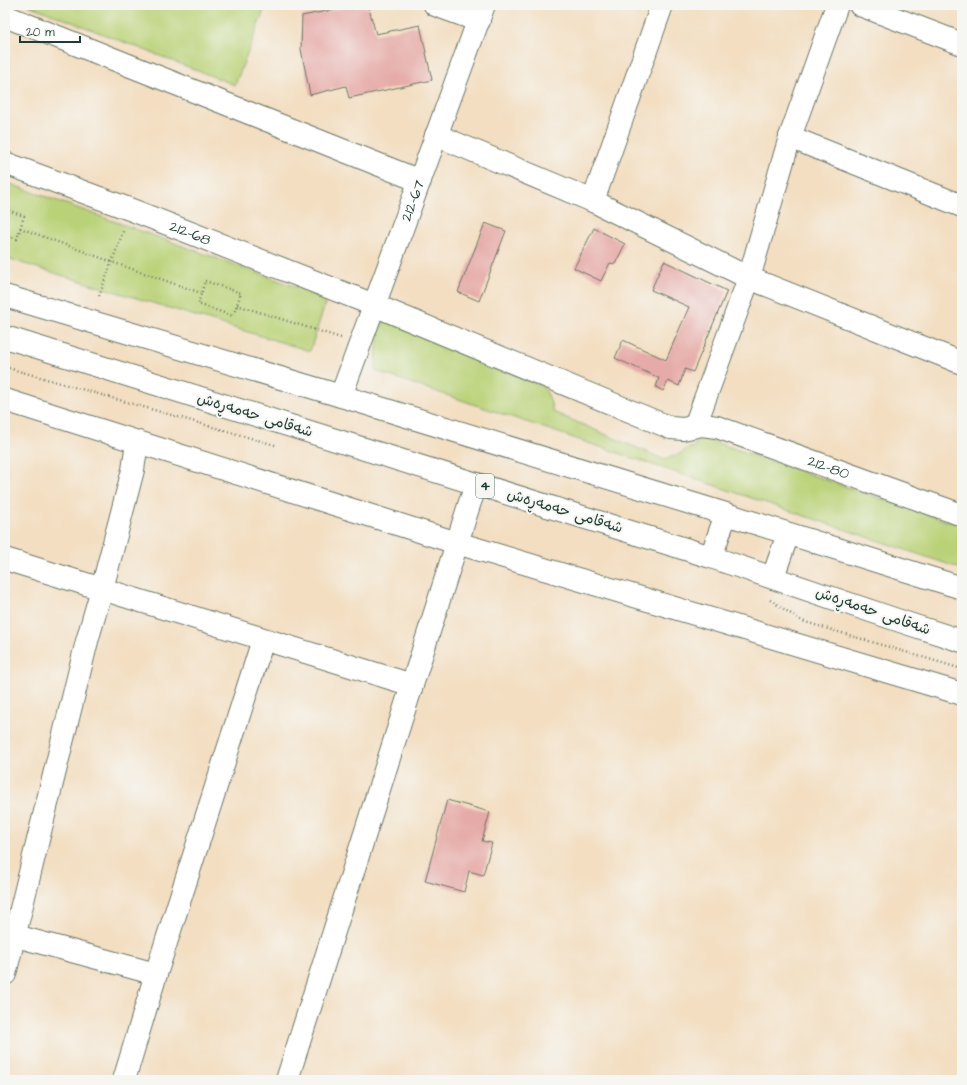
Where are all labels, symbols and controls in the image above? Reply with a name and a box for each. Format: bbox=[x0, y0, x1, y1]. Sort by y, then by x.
scale bar bbox=[20, 18, 80, 44]
text: 20 m bbox=[26, 24, 55, 41]
street label: 212-67 bbox=[395, 177, 430, 224]
street label: 212-68 bbox=[166, 215, 214, 251]
street label: شەقامی حەمەڕەش bbox=[194, 387, 316, 445]
street label: 212-80 bbox=[805, 450, 853, 484]
road number: 4 bbox=[476, 474, 494, 498]
street label: شەقامی حەمەڕەش bbox=[504, 483, 626, 541]
street label: شەقامی حەمەڕەش bbox=[812, 582, 933, 642]

